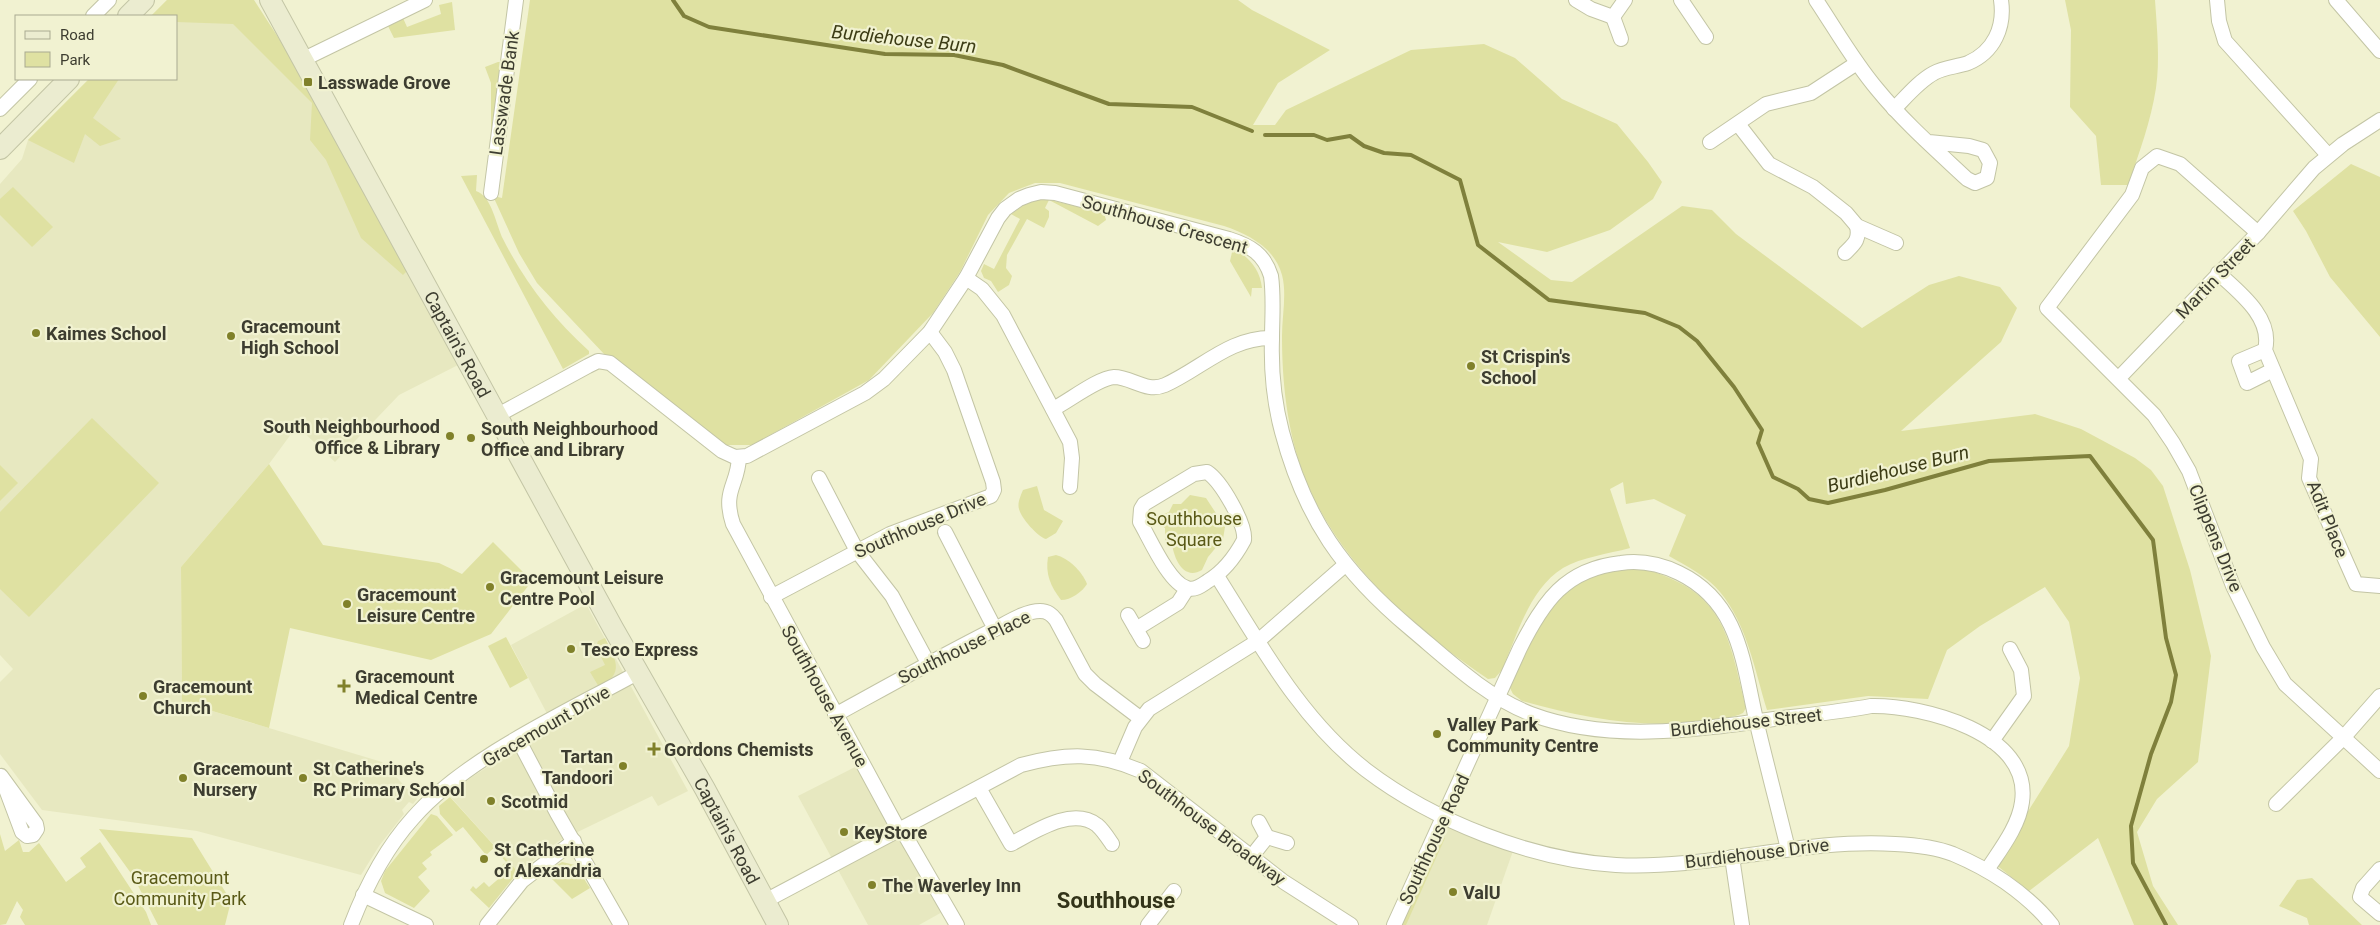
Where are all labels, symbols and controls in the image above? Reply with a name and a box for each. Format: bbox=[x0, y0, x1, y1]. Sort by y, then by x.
legend bbox=[15, 15, 178, 80]
water label: Burdiehouse Burn bbox=[831, 20, 977, 58]
text: Road bbox=[60, 26, 94, 44]
street label: Lasswade Bank bbox=[485, 28, 523, 157]
text: Park bbox=[60, 51, 91, 69]
place label: Lasswade Grove bbox=[318, 72, 451, 93]
marker: Lasswade Grove bbox=[302, 76, 314, 88]
street label: Southhouse Crescent bbox=[1080, 190, 1250, 258]
street label: Martin Street bbox=[2171, 233, 2259, 323]
street label: Captain's Road bbox=[420, 287, 495, 401]
place label: Gracemount High School bbox=[241, 316, 340, 358]
place label: Kaimes School bbox=[46, 323, 167, 344]
marker: Kaimes School bbox=[30, 327, 42, 339]
marker: Gracemount High School bbox=[225, 330, 237, 342]
place label: St Crispin's School bbox=[1481, 346, 1571, 388]
marker: St Crispin's School bbox=[1465, 360, 1477, 372]
place label: South Neighbourhood Office & Library bbox=[263, 416, 441, 458]
place label: South Neighbourhood Office and Library bbox=[481, 418, 658, 460]
marker: South Neighbourhood Office & Library bbox=[444, 430, 456, 442]
marker: South Neighbourhood Office and Library bbox=[465, 432, 477, 444]
water label: Burdiehouse Burn bbox=[1825, 440, 1971, 498]
street label: Adit Place bbox=[2303, 477, 2353, 561]
street label: Clippens Drive bbox=[2185, 481, 2247, 595]
street label: Southhouse Drive bbox=[851, 488, 989, 562]
park label: Southhouse Square bbox=[1146, 508, 1242, 550]
place label: Gracemount Leisure Centre Pool bbox=[500, 567, 664, 609]
marker: Gracemount Leisure Centre Pool bbox=[484, 581, 496, 593]
place label: Gracemount Leisure Centre bbox=[357, 584, 475, 626]
marker: Gracemount Leisure Centre bbox=[341, 598, 353, 610]
street label: Southhouse Place bbox=[894, 606, 1034, 688]
street label: Southhouse Avenue bbox=[777, 621, 873, 771]
place label: Tesco Express bbox=[581, 639, 698, 660]
marker: Tesco Express bbox=[565, 643, 577, 655]
place label: Gracemount Medical Centre bbox=[355, 666, 478, 708]
place label: Gracemount Church bbox=[153, 676, 252, 718]
marker: Gracemount Medical Centre bbox=[337, 679, 351, 693]
street label: Gracemount Drive bbox=[479, 681, 613, 771]
marker: Gracemount Church bbox=[137, 690, 149, 702]
street label: Burdiehouse Street bbox=[1669, 704, 1823, 740]
place label: Valley Park Community Centre bbox=[1447, 714, 1599, 756]
marker: Valley Park Community Centre bbox=[1431, 728, 1443, 740]
place label: Gordons Chemists bbox=[664, 739, 813, 760]
marker: Gordons Chemists bbox=[648, 743, 660, 755]
place label: Tartan Tandoori bbox=[542, 746, 613, 788]
place label: Gracemount Nursery bbox=[193, 758, 292, 800]
place label: St Catherine's RC Primary School bbox=[313, 758, 465, 800]
marker: Tartan Tandoori bbox=[617, 760, 629, 772]
street label: Southhouse Broadway bbox=[1134, 765, 1290, 890]
street label: Southhouse Road bbox=[1395, 770, 1473, 908]
marker: Gracemount Nursery bbox=[177, 772, 189, 784]
marker: St Catherine's RC Primary School bbox=[297, 772, 309, 784]
street label: Captain's Road bbox=[690, 773, 764, 887]
place label: Scotmid bbox=[501, 791, 568, 812]
marker: Scotmid bbox=[485, 795, 497, 807]
place label: KeyStore bbox=[854, 822, 927, 843]
marker: KeyStore bbox=[838, 826, 850, 838]
street label: Burdiehouse Drive bbox=[1684, 834, 1830, 872]
place label: St Catherine of Alexandria bbox=[494, 839, 602, 881]
marker: St Catherine of Alexandria bbox=[478, 853, 490, 865]
park label: Gracemount Community Park bbox=[114, 867, 247, 909]
place label: The Waverley Inn bbox=[882, 875, 1021, 896]
marker: The Waverley Inn bbox=[866, 879, 878, 891]
place label: ValU bbox=[1463, 882, 1501, 903]
marker: ValU bbox=[1447, 886, 1459, 898]
district label: Southhouse bbox=[1057, 888, 1175, 913]

